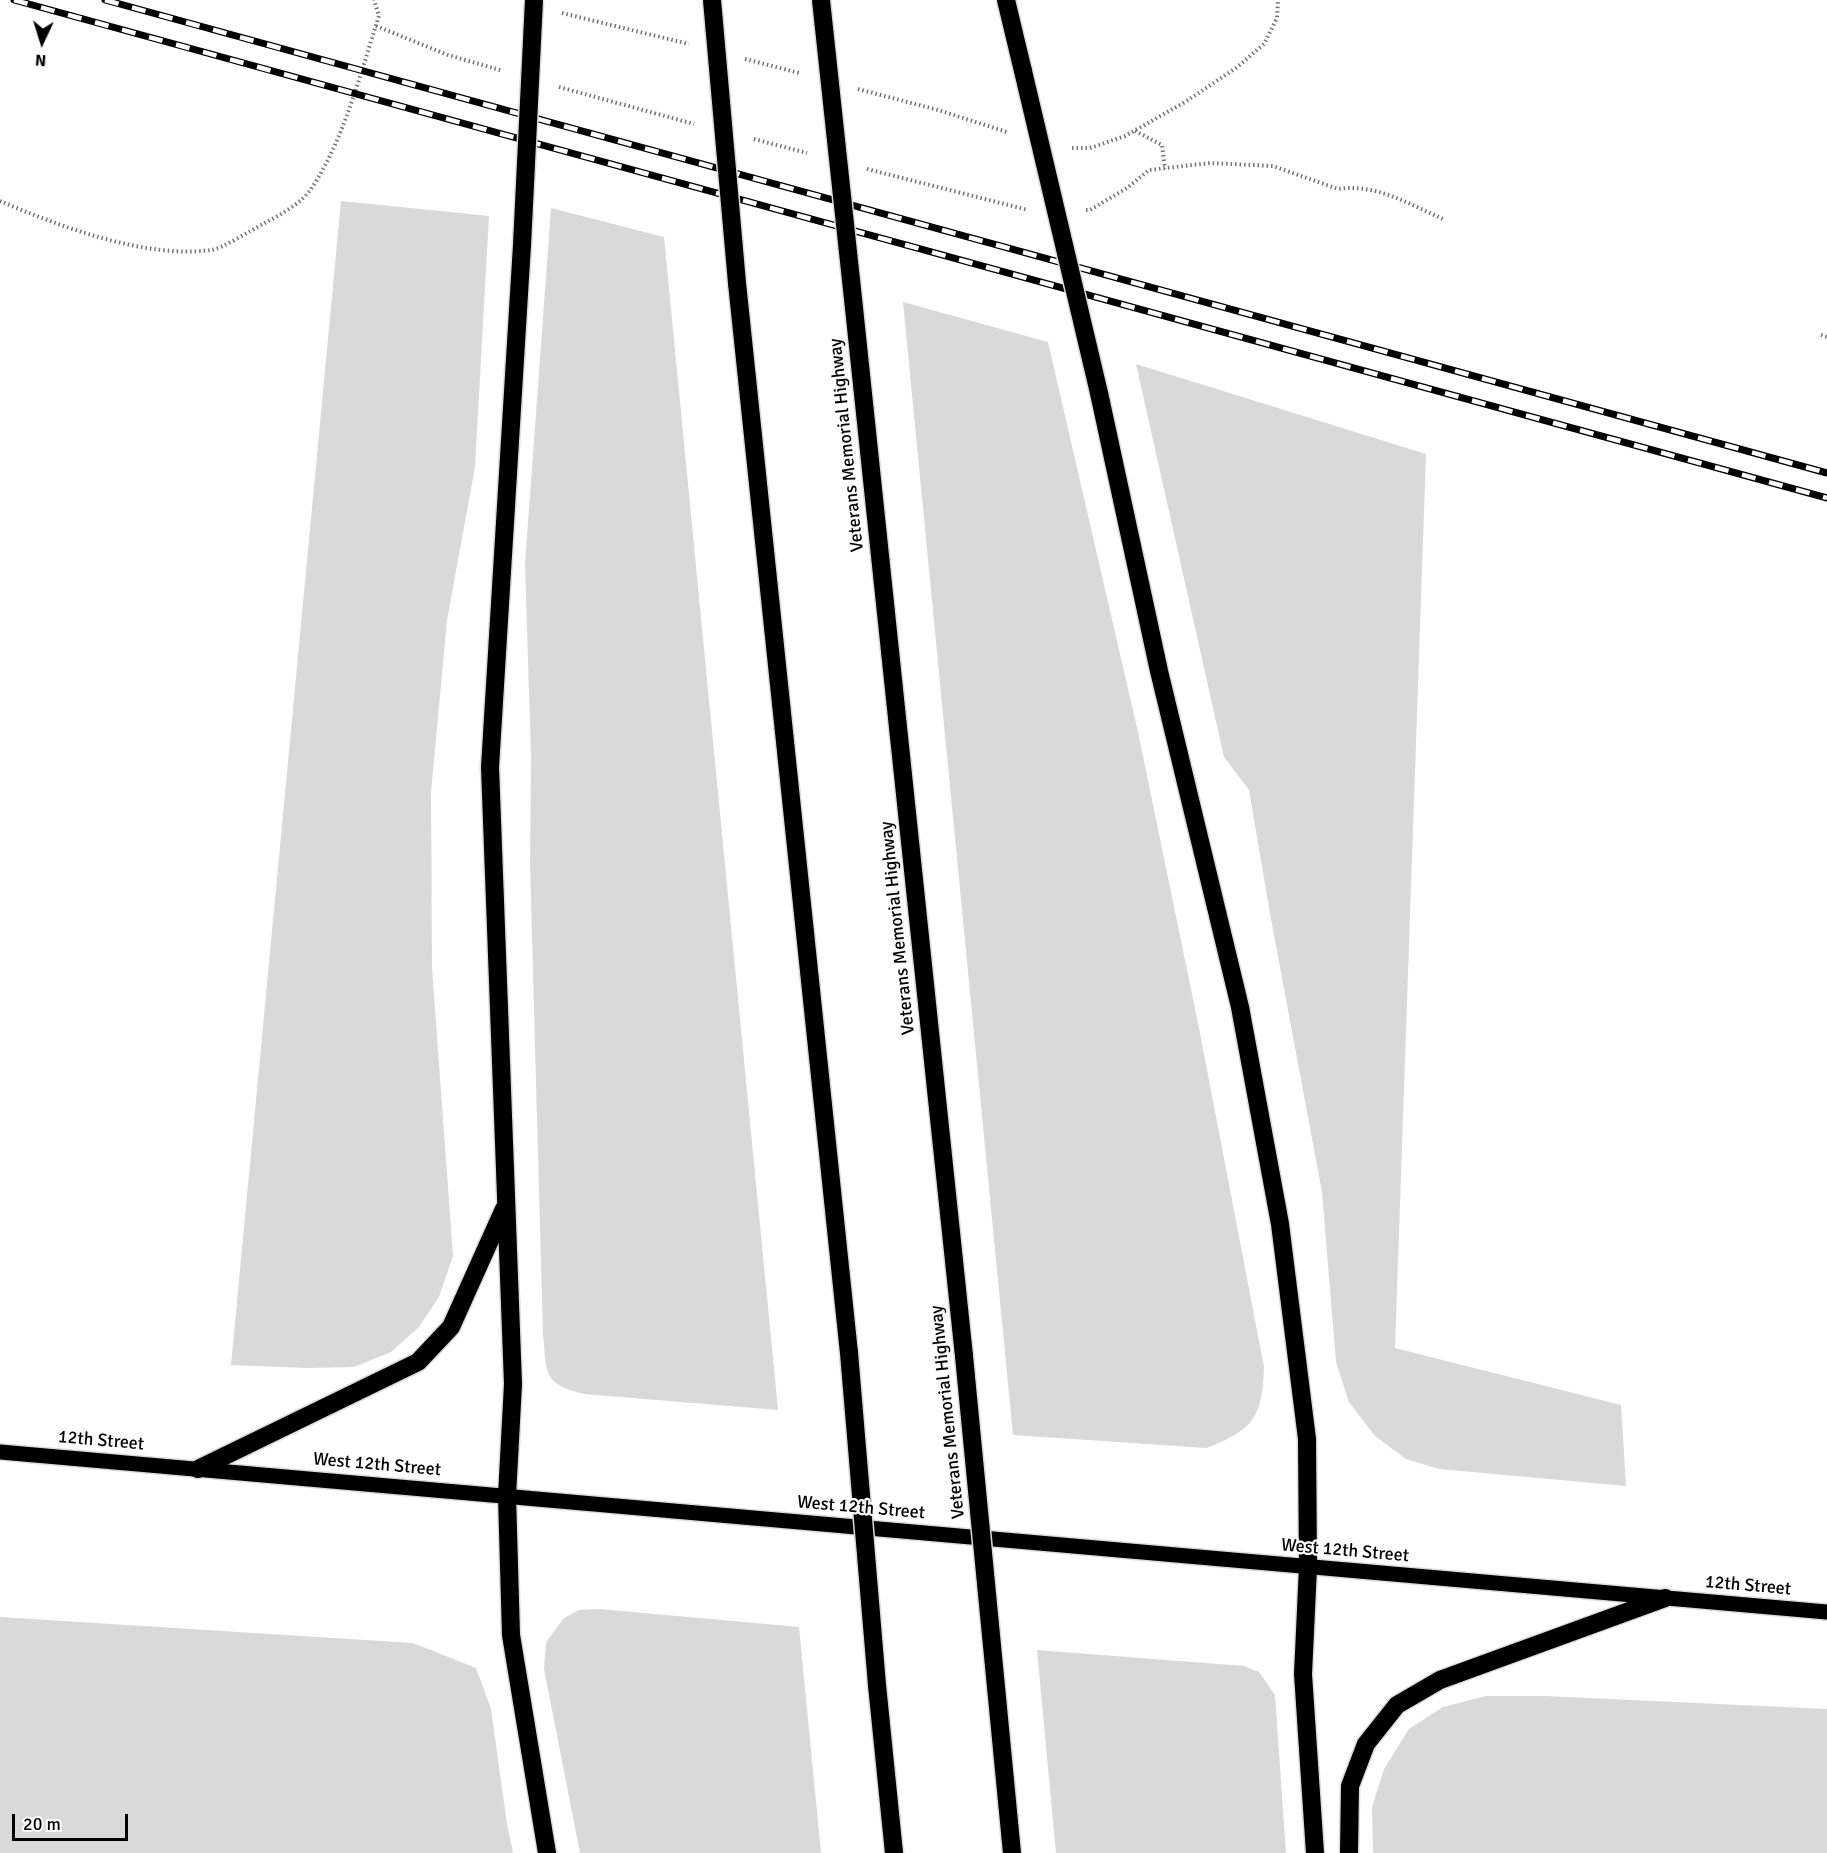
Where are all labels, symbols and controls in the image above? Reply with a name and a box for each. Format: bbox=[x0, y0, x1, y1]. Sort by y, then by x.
north arrow bbox=[12, 12, 72, 72]
text: N bbox=[34, 50, 47, 70]
street label: Veterans Memorial Highway bbox=[825, 337, 869, 553]
street label: Veterans Memorial Highway bbox=[876, 820, 920, 1036]
street label: Veterans Memorial Highway bbox=[926, 1304, 970, 1520]
street label: 12th Street bbox=[57, 1426, 145, 1456]
street label: West 12th Street bbox=[312, 1449, 442, 1481]
street label: West 12th Street bbox=[796, 1492, 926, 1524]
street label: West 12th Street bbox=[1280, 1535, 1410, 1567]
street label: 12th Street bbox=[1704, 1571, 1792, 1601]
scale bar bbox=[15, 1802, 130, 1840]
text: 20 m bbox=[23, 1813, 61, 1835]

